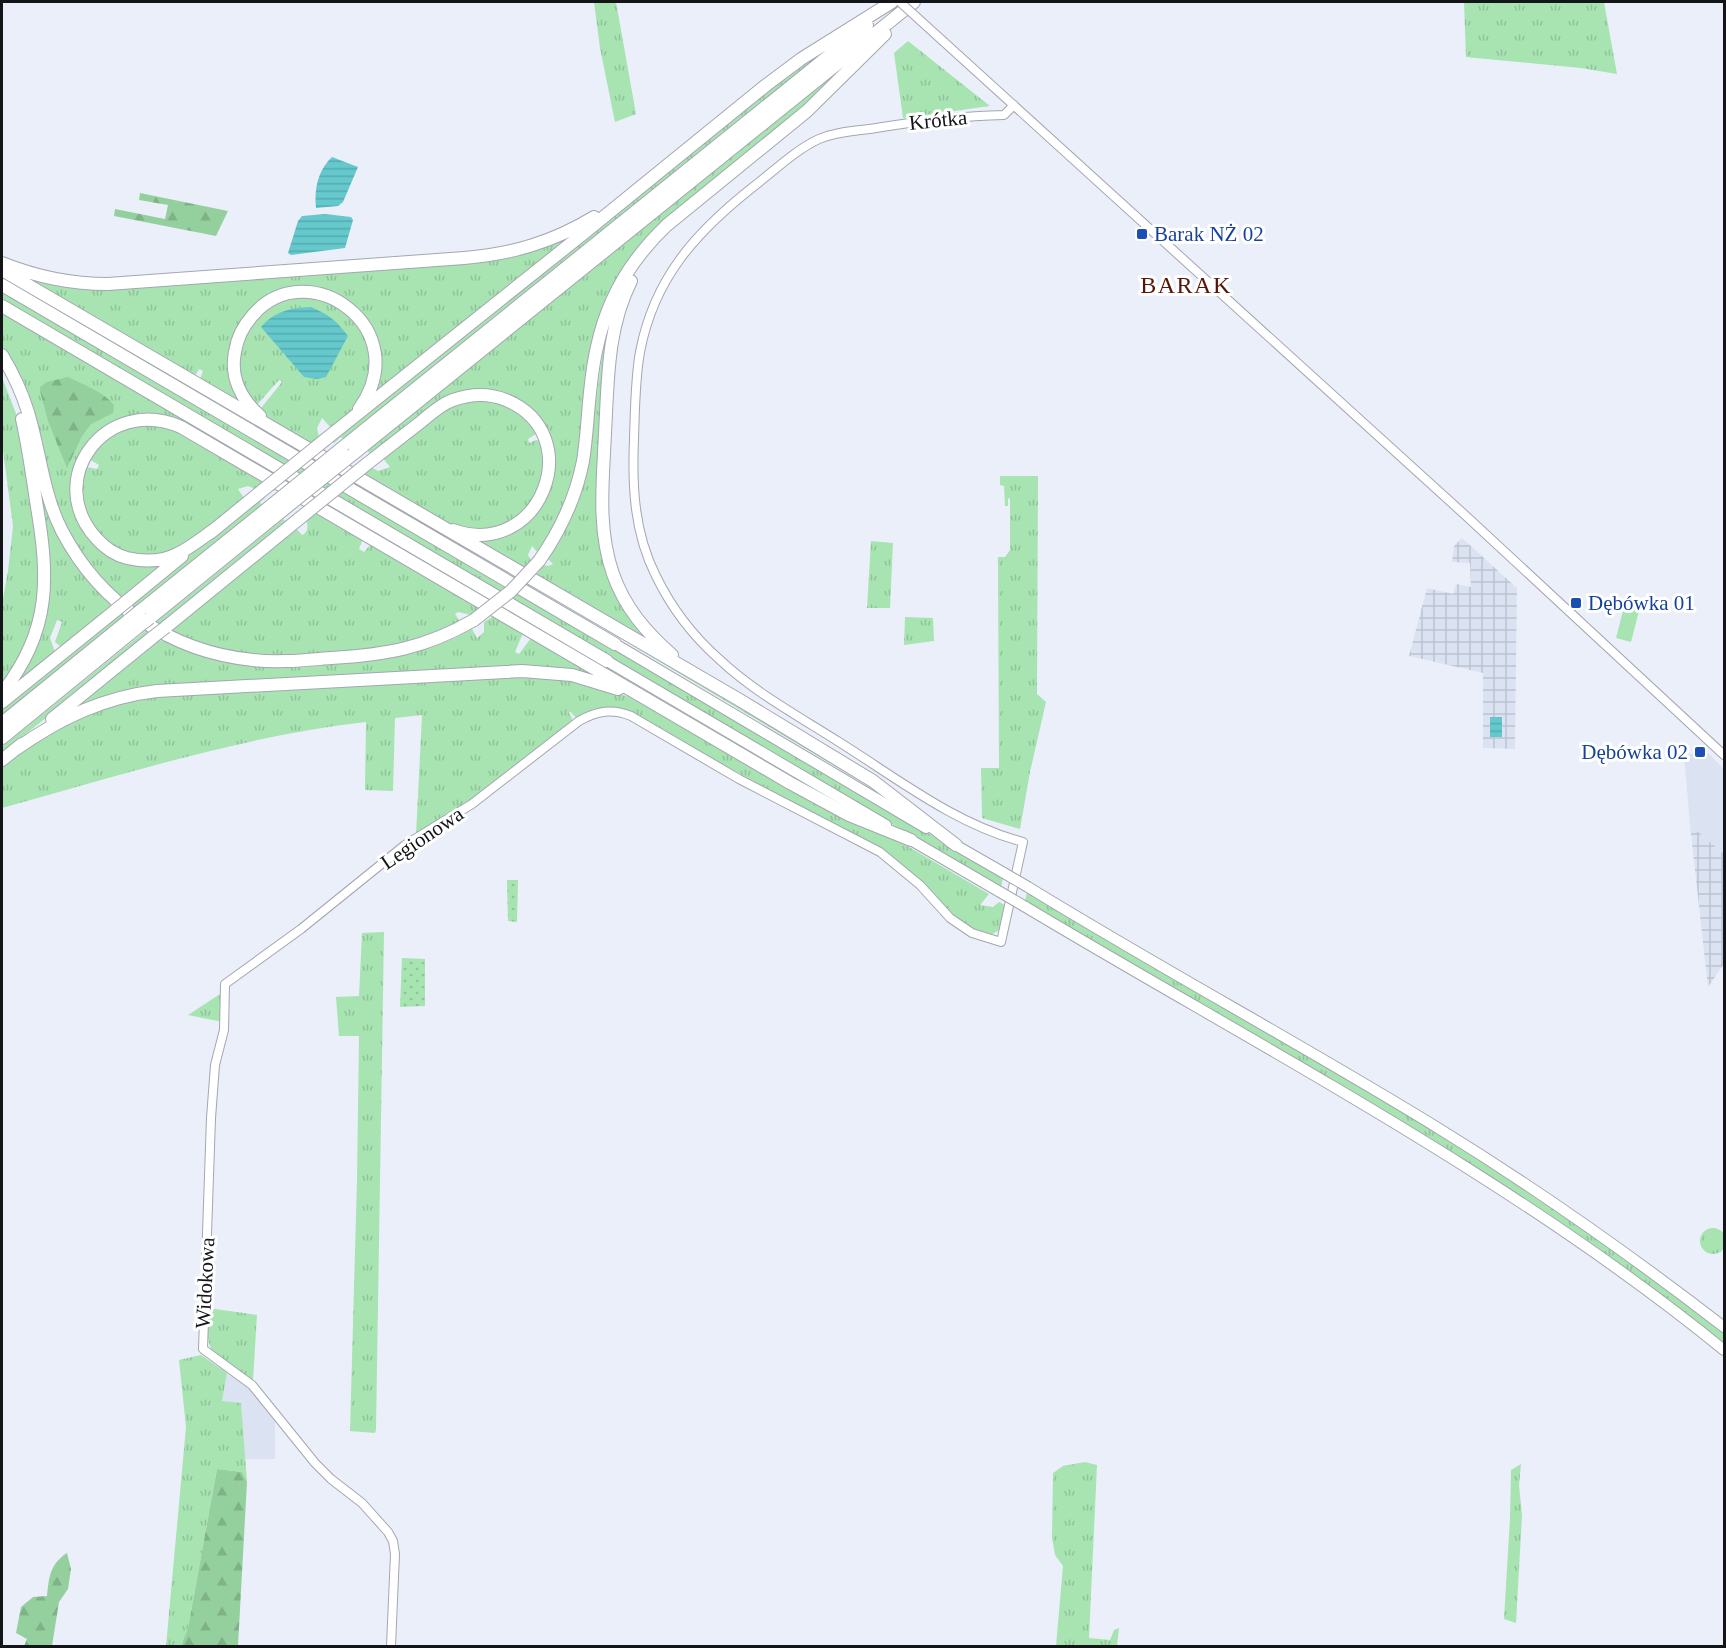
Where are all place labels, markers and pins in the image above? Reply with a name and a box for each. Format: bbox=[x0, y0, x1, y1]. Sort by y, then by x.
place label: Barak NŻ 02 bbox=[1154, 222, 1264, 246]
marker: Barak NŻ 02 bbox=[1135, 227, 1149, 241]
place label: Dębówka 01 bbox=[1588, 591, 1695, 615]
marker: Dębówka 01 bbox=[1569, 596, 1583, 610]
place label: Dębówka 02 bbox=[1581, 740, 1688, 764]
marker: Dębówka 02 bbox=[1693, 745, 1707, 759]

